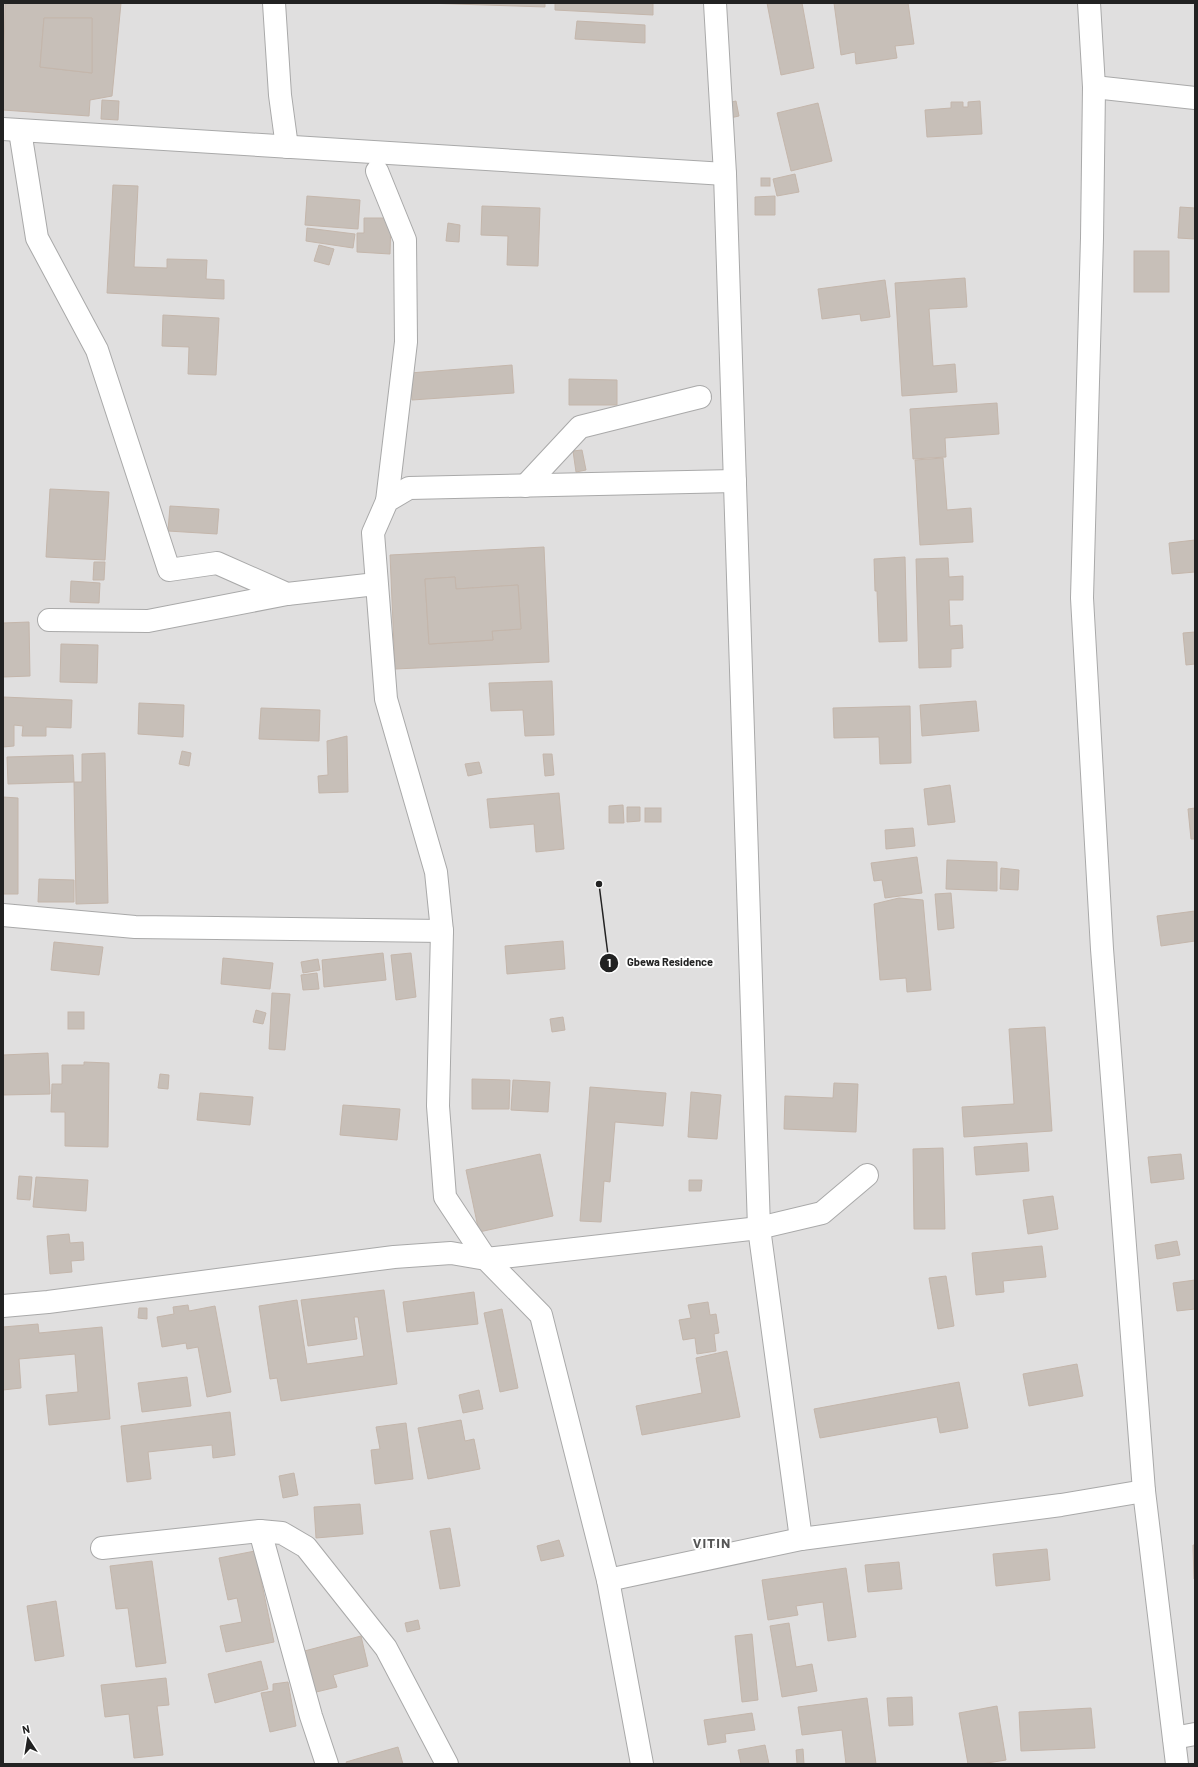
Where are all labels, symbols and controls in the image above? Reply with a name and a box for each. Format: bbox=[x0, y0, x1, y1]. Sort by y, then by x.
callout: Gbewa Residence bbox=[599, 951, 721, 974]
text: 1 bbox=[607, 955, 611, 969]
text: Gbewa Residence bbox=[627, 955, 713, 968]
district label: VITIN bbox=[693, 1534, 731, 1551]
north arrow bbox=[8, 1719, 48, 1759]
text: N bbox=[21, 1722, 31, 1736]

